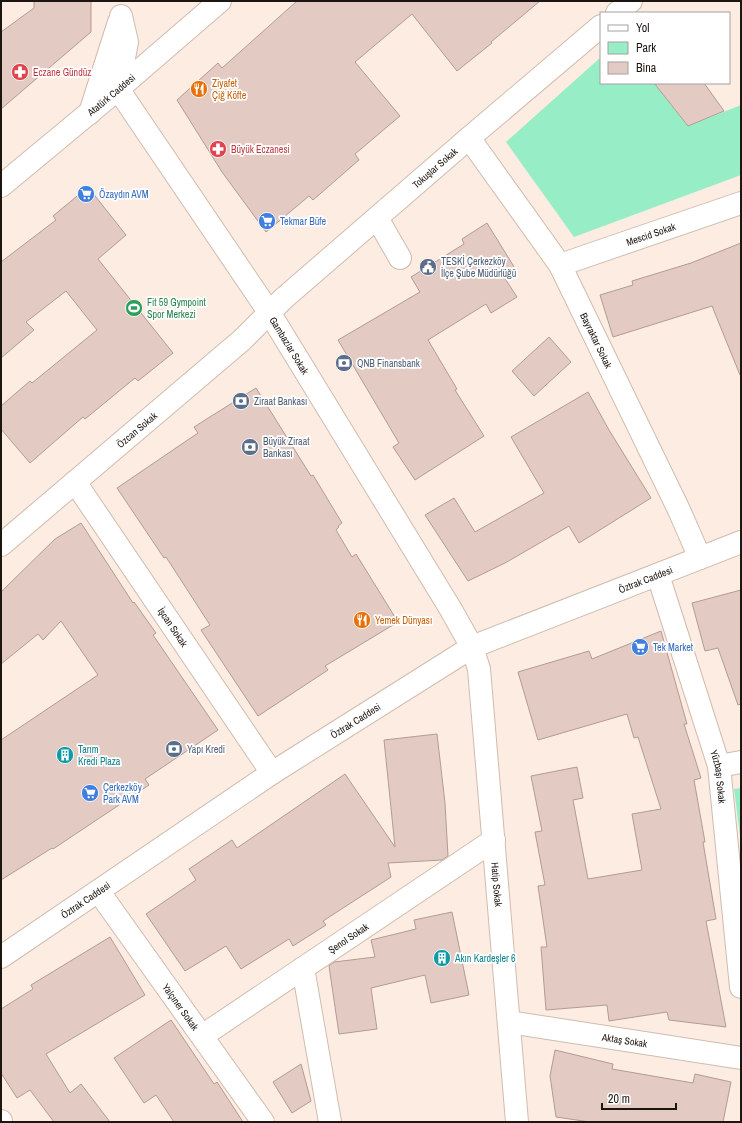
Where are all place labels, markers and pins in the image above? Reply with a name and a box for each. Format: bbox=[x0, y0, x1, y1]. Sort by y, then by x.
pharmacy icon: Eczane Gündüz bbox=[10, 62, 30, 82]
place label: Eczane Gündüz bbox=[33, 66, 91, 79]
place label: Ziyafet Çiğ Köfte bbox=[212, 77, 247, 102]
restaurant icon: Ziyafet Çiğ Köfte bbox=[189, 79, 209, 99]
pharmacy icon: Büyük Eczanesi bbox=[208, 139, 228, 159]
place label: Büyük Eczanesi bbox=[231, 143, 290, 156]
supermarket icon: Özaydın AVM bbox=[76, 184, 96, 204]
place label: Özaydın AVM bbox=[99, 188, 149, 201]
supermarket icon: Tekmar Büfe bbox=[257, 211, 277, 231]
place label: Tekmar Büfe bbox=[280, 215, 326, 228]
place label: TESKİ Çerkezköy İlçe Şube Müdürlüğü bbox=[441, 255, 516, 280]
public building icon: TESKİ Çerkezköy İlçe Şube Müdürlüğü bbox=[418, 257, 438, 277]
place label: Fit 59 Gympoint Spor Merkezi bbox=[147, 296, 207, 321]
sports icon: Fit 59 Gympoint Spor Merkezi bbox=[124, 298, 144, 318]
bank icon: QNB Finansbank bbox=[334, 353, 354, 373]
place label: QNB Finansbank bbox=[357, 357, 421, 370]
bank icon: Ziraat Bankası bbox=[231, 391, 251, 411]
place label: Ziraat Bankası bbox=[254, 395, 307, 408]
place label: Büyük Ziraat Bankası bbox=[263, 435, 310, 460]
bank icon: Büyük Ziraat Bankası bbox=[240, 437, 260, 457]
restaurant icon: Yemek Dünyası bbox=[352, 610, 372, 630]
place label: Yemek Dünyası bbox=[375, 614, 432, 627]
supermarket icon: Tek Market bbox=[630, 637, 650, 657]
place label: Tek Market bbox=[653, 641, 694, 654]
bank icon: Yapı Kredi bbox=[164, 739, 184, 759]
place label: Tarım Kredi Plaza bbox=[78, 743, 121, 768]
place label: Yapı Kredi bbox=[187, 743, 225, 756]
building icon: Tarım Kredi Plaza bbox=[55, 745, 75, 765]
place label: Çerkezköy Park AVM bbox=[103, 781, 143, 806]
supermarket icon: Çerkezköy Park AVM bbox=[80, 783, 100, 803]
building icon: Akın Kardeşler 6 bbox=[432, 948, 452, 968]
place label: Akın Kardeşler 6 bbox=[454, 952, 516, 965]

